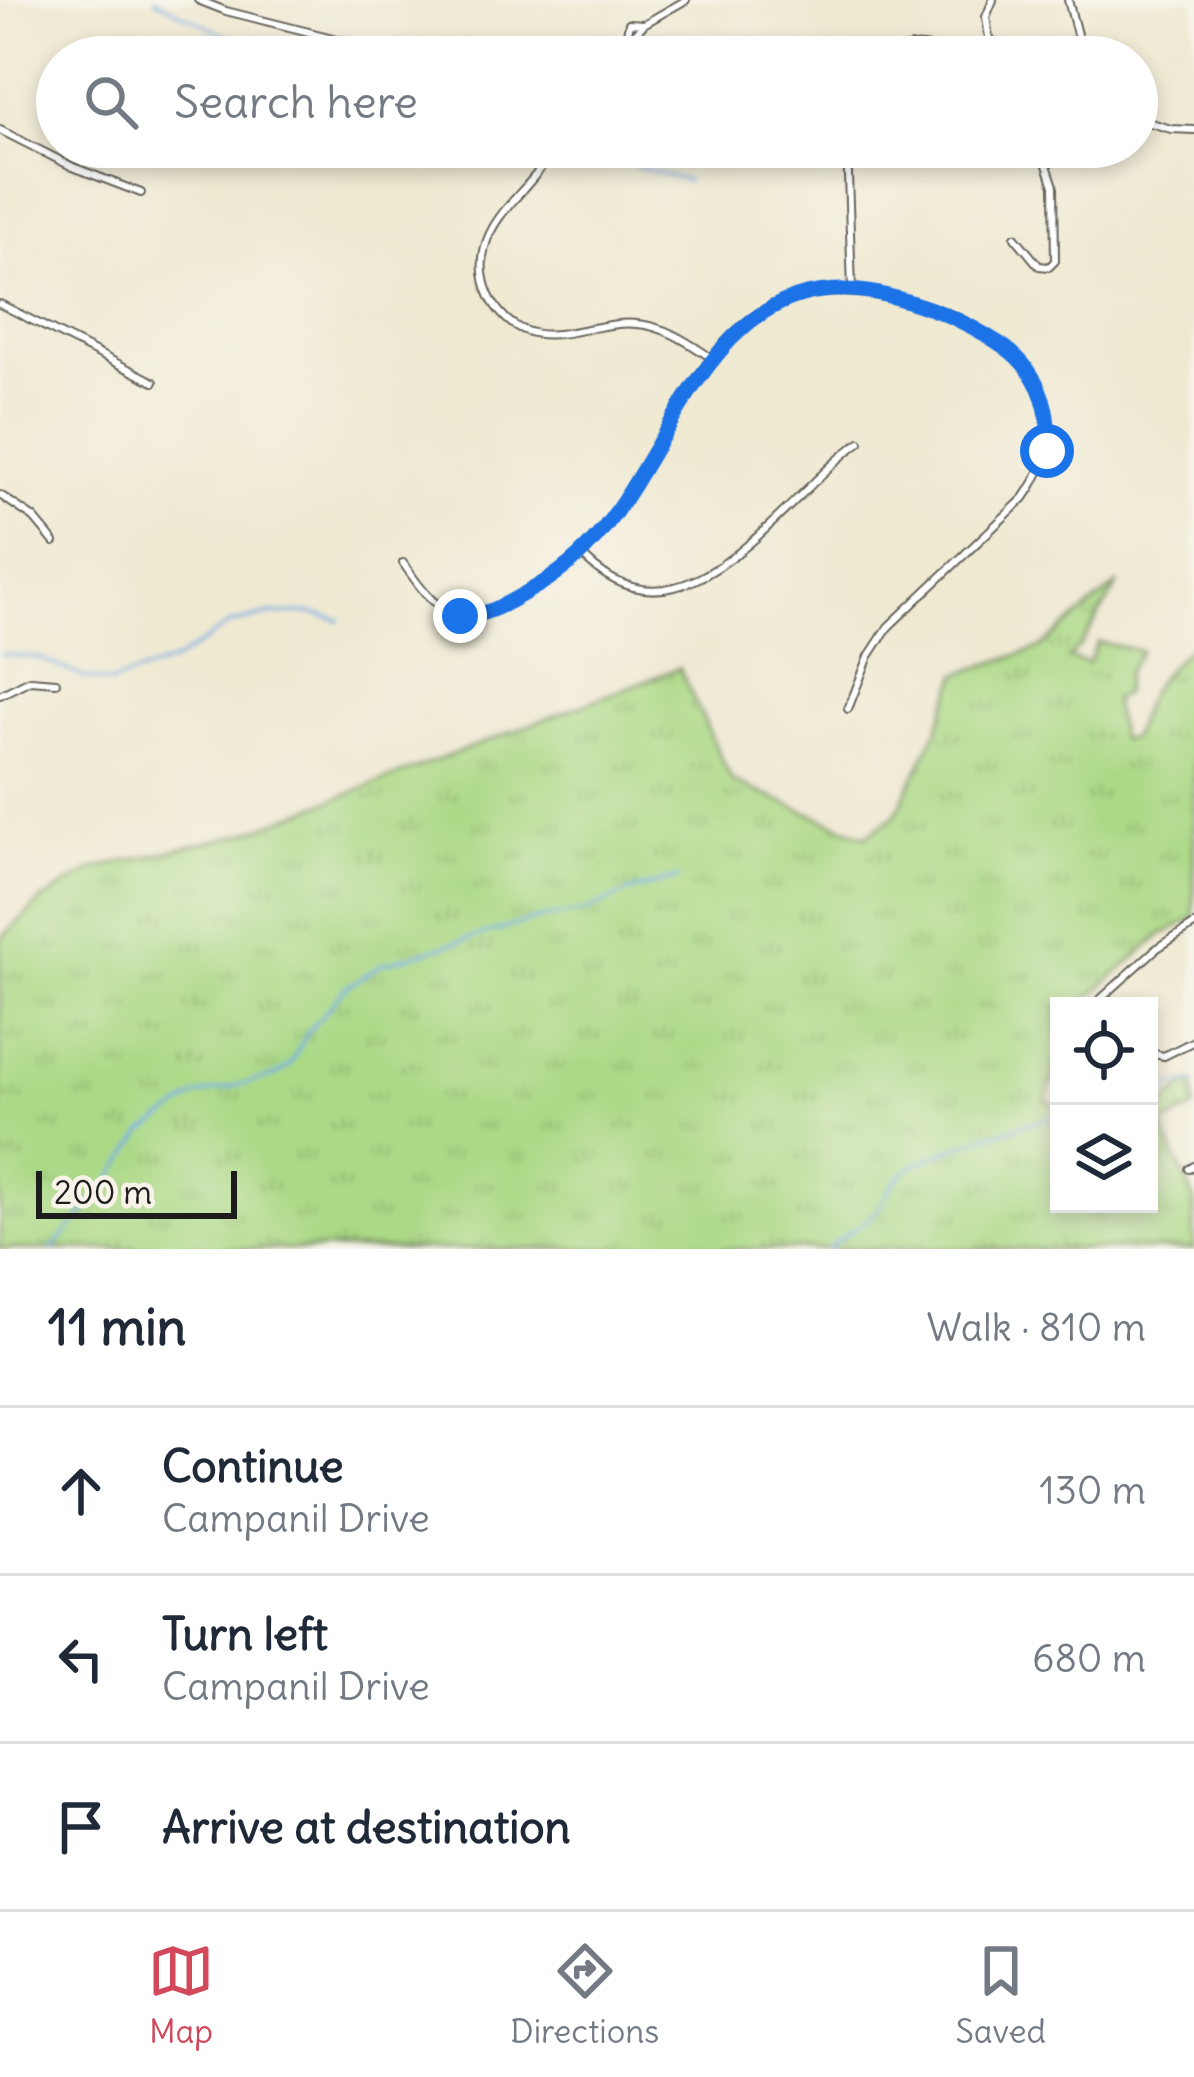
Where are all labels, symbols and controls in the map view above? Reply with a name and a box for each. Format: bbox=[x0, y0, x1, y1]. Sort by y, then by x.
search box bbox=[36, 36, 1158, 168]
icon: search bbox=[78, 69, 144, 135]
text: Search here bbox=[174, 74, 418, 130]
route start bbox=[1020, 424, 1074, 478]
route end bbox=[433, 589, 487, 643]
map controls bbox=[1050, 997, 1158, 1213]
button: locate bbox=[1050, 997, 1158, 1105]
button: layers bbox=[1050, 1105, 1158, 1213]
scale bar bbox=[36, 1165, 237, 1218]
text: 200 m bbox=[54, 1171, 152, 1213]
text: 11 min bbox=[48, 1295, 186, 1359]
text: Walk · 810 m bbox=[927, 1303, 1146, 1352]
text: Continue bbox=[162, 1438, 344, 1494]
icon: ahead bbox=[48, 1458, 114, 1524]
text: 130 m bbox=[1039, 1466, 1146, 1515]
text: Campanil Drive bbox=[162, 1494, 430, 1543]
text: Turn left bbox=[162, 1606, 328, 1662]
icon: left bbox=[48, 1626, 114, 1692]
text: 680 m bbox=[1032, 1634, 1146, 1683]
text: Campanil Drive bbox=[162, 1662, 430, 1711]
icon: arrive bbox=[48, 1794, 114, 1860]
text: Arrive at destination bbox=[162, 1799, 571, 1855]
tab: Map bbox=[148, 1938, 214, 2052]
tab: Directions bbox=[510, 1938, 659, 2052]
tab: Saved bbox=[956, 1938, 1046, 2052]

